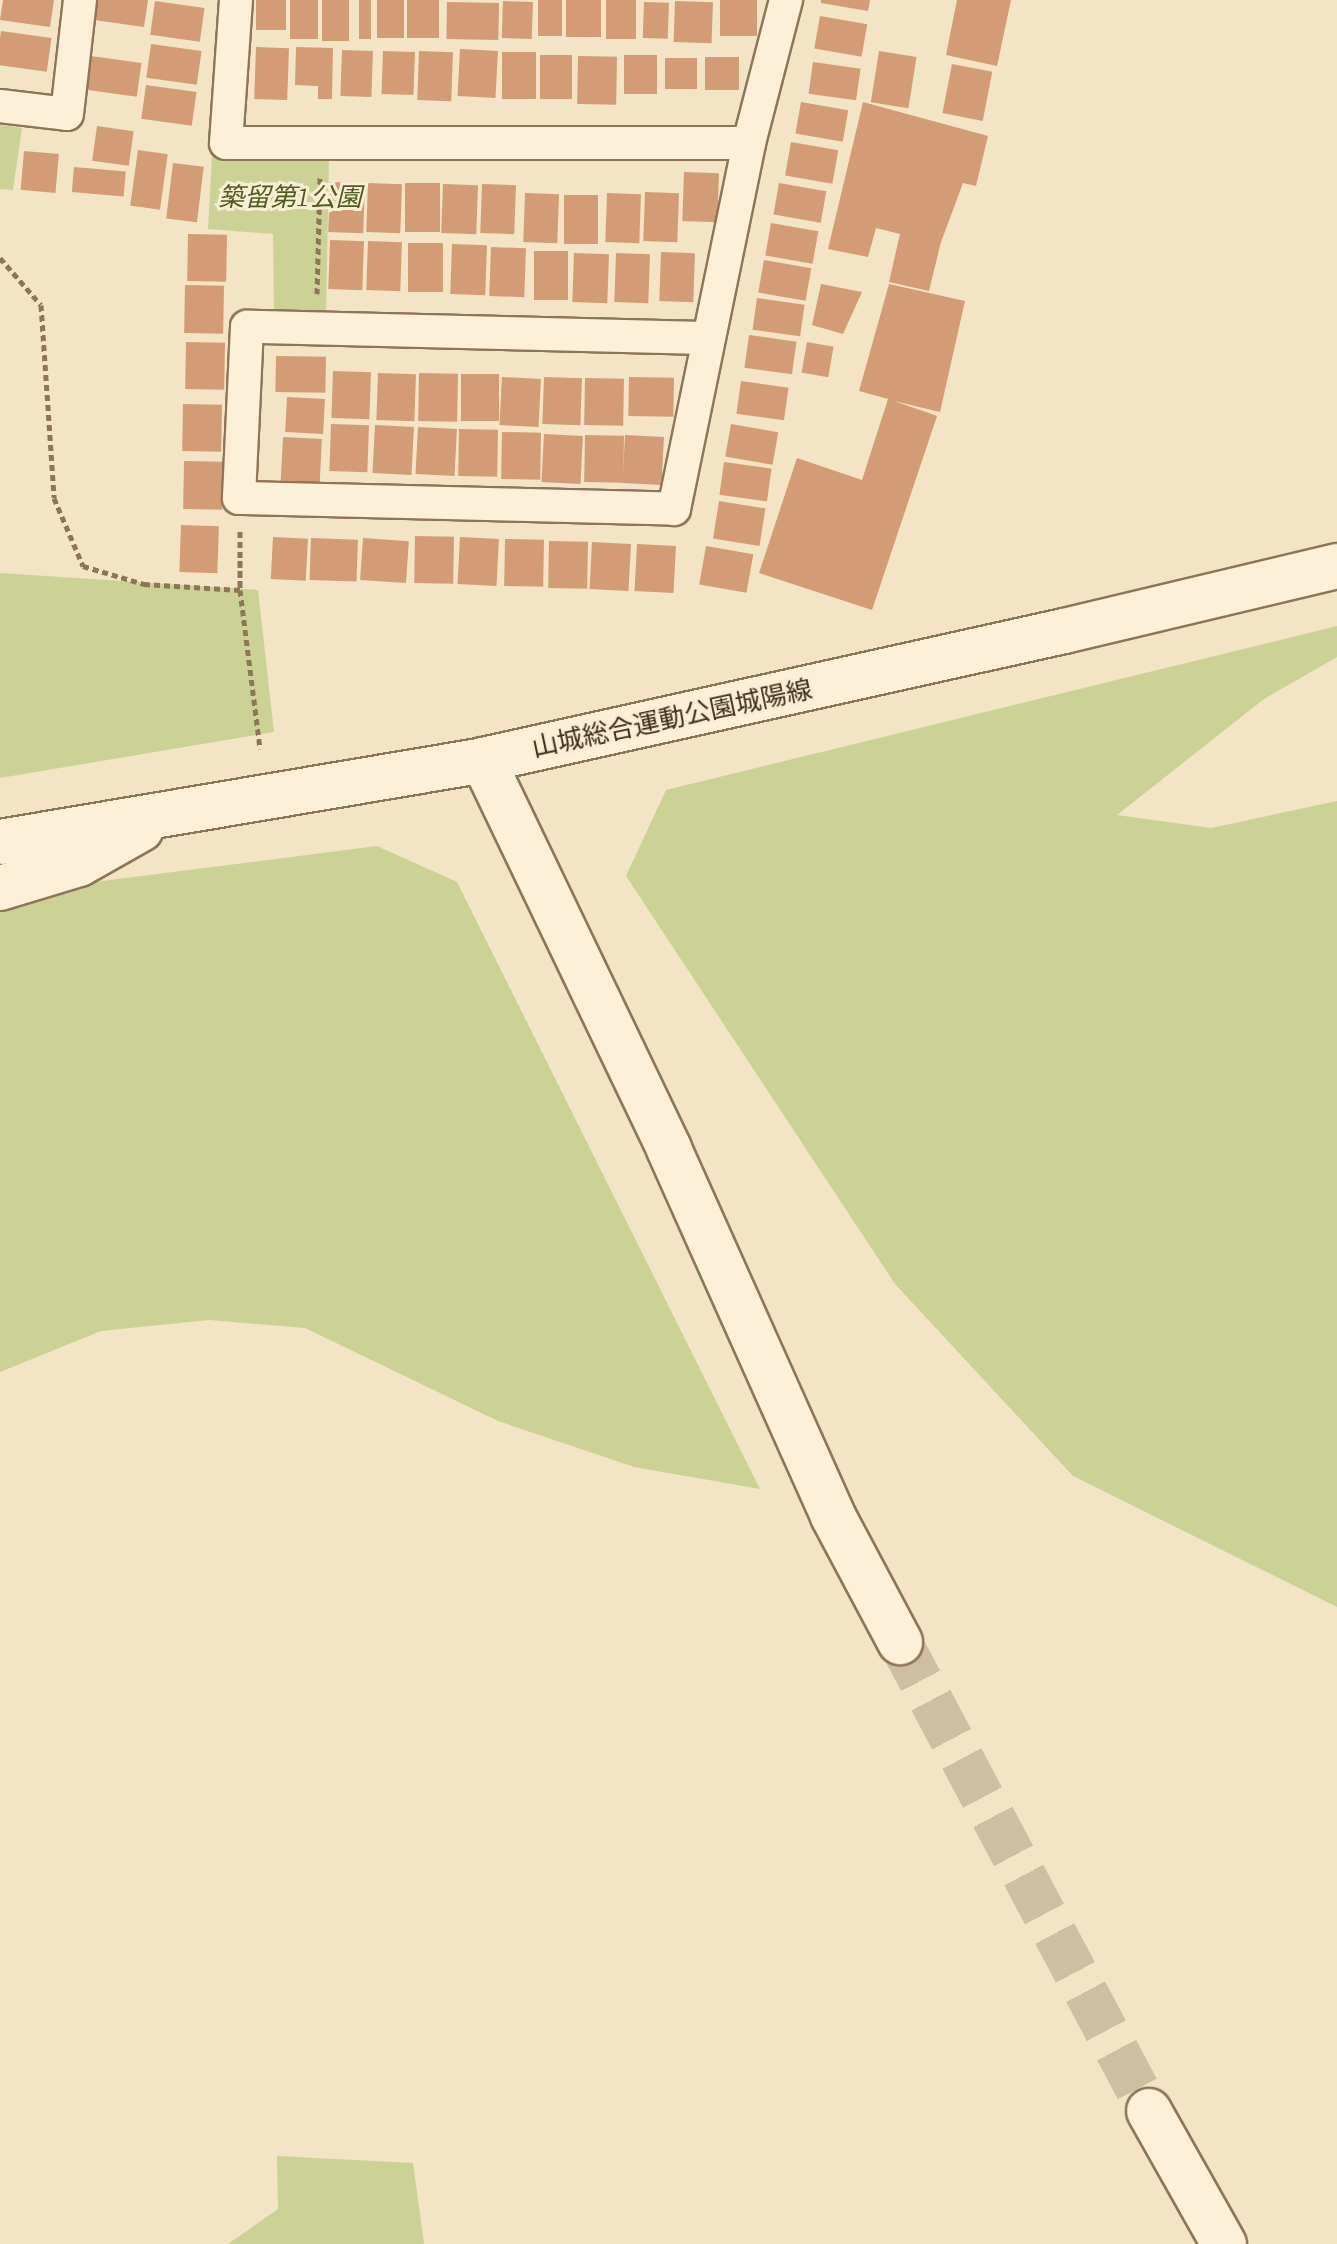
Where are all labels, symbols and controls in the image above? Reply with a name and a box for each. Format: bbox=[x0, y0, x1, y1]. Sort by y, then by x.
park label: 築留第1公園 bbox=[218, 182, 362, 214]
street label: 山城総合運動公園城陽線 bbox=[529, 674, 815, 764]

